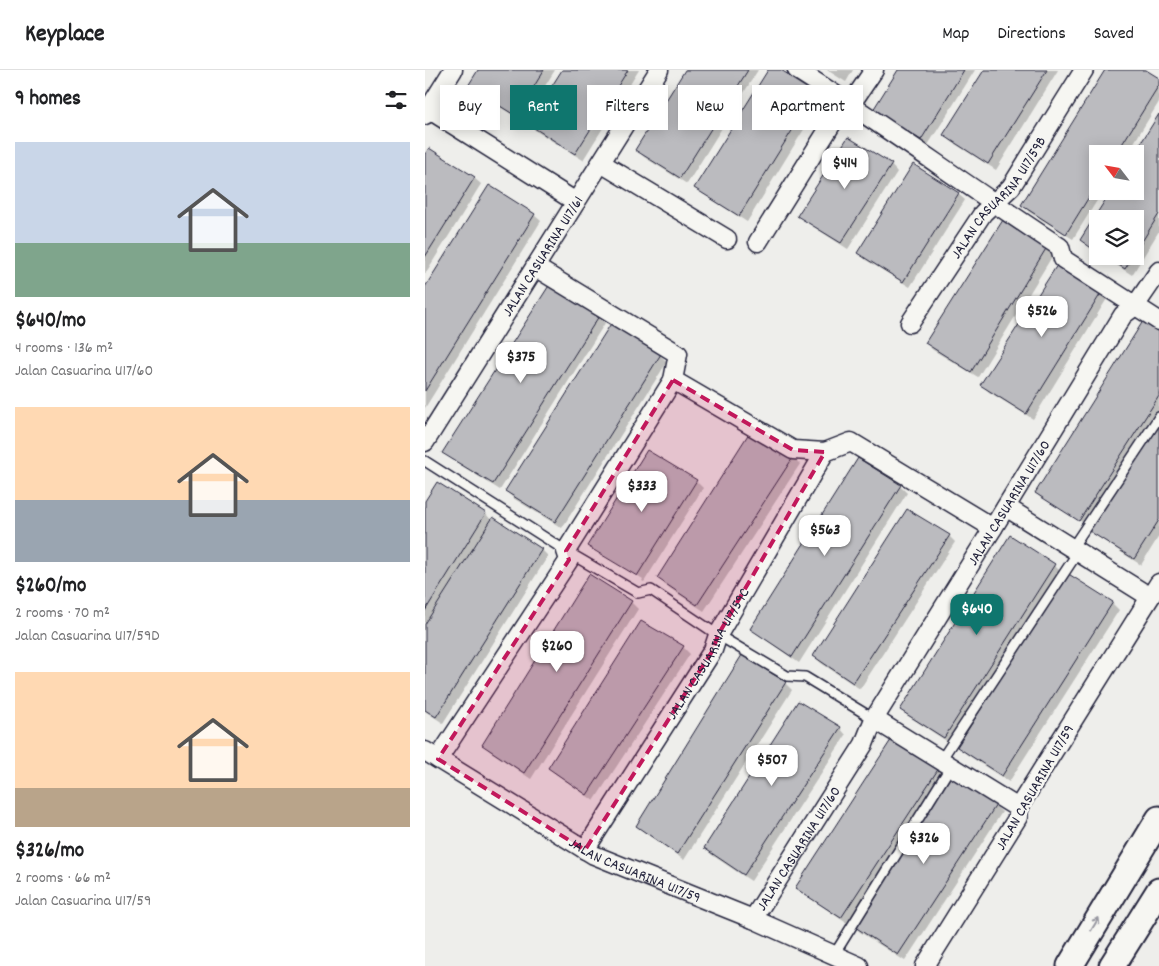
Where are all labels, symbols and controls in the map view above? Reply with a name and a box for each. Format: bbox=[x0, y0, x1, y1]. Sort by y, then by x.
text: Keyplace bbox=[25, 18, 105, 52]
text: Map bbox=[942, 22, 969, 47]
text: Directions bbox=[997, 22, 1066, 47]
text: Saved bbox=[1094, 22, 1134, 47]
text: 9 homes bbox=[15, 85, 81, 115]
chip: Buy bbox=[440, 85, 500, 130]
chip: Rent bbox=[510, 85, 577, 130]
chip: Filters bbox=[587, 85, 668, 130]
chip: New bbox=[678, 85, 742, 130]
chip: Apartment bbox=[752, 85, 863, 130]
icon: filters bbox=[382, 86, 410, 114]
street label: JALAN CASUARINA U17/59B bbox=[946, 133, 1053, 264]
north arrow bbox=[1089, 145, 1144, 200]
map controls bbox=[1089, 145, 1144, 265]
pin: $414 bbox=[815, 148, 875, 190]
text: $414 bbox=[833, 152, 857, 175]
icon: home bbox=[168, 175, 258, 265]
street label: JALAN CASUARINA U17/61 bbox=[498, 192, 590, 321]
button: layers bbox=[1089, 210, 1144, 265]
pin: $526 bbox=[1012, 296, 1072, 338]
text: $526 bbox=[1027, 300, 1057, 323]
text: $640/mo bbox=[15, 307, 86, 337]
text: 4 rooms · 136 m² bbox=[15, 337, 113, 360]
pin: $375 bbox=[491, 342, 551, 384]
text: $375 bbox=[507, 346, 535, 369]
text: Jalan Casuarina U17/60 bbox=[15, 360, 153, 383]
street label: JALAN CASUARINA U17/60 bbox=[963, 437, 1057, 571]
icon: home bbox=[168, 440, 258, 530]
pin: $333 bbox=[612, 470, 672, 513]
text: $333 bbox=[627, 475, 657, 498]
pin: $563 bbox=[795, 514, 855, 557]
text: $563 bbox=[810, 519, 840, 542]
text: $260/mo bbox=[15, 572, 86, 602]
street label: JALAN CASUARINA U17/59C bbox=[662, 584, 756, 725]
pin: $640 bbox=[947, 594, 1007, 636]
text: $640 bbox=[961, 598, 993, 621]
text: 2 rooms · 70 m² bbox=[15, 602, 110, 625]
text: Jalan Casuarina U17/59D bbox=[15, 625, 160, 648]
pin: $260 bbox=[527, 630, 587, 673]
text: $260 bbox=[541, 635, 573, 658]
icon: home bbox=[168, 705, 258, 795]
street label: JALAN CASUARINA U17/59 bbox=[991, 721, 1081, 855]
pin: $507 bbox=[742, 744, 802, 787]
text: $507 bbox=[757, 749, 787, 772]
street label: JALAN CASUARINA U17/60 bbox=[752, 783, 847, 916]
pin: $326 bbox=[894, 822, 954, 865]
text: $326 bbox=[909, 827, 939, 850]
street label: JALAN CASUARINA U17/59 bbox=[564, 833, 704, 910]
text: $326/mo bbox=[15, 837, 84, 867]
text: 2 rooms · 66 m² bbox=[15, 867, 111, 890]
text: Jalan Casuarina U17/59 bbox=[15, 890, 151, 913]
one-way arrow bbox=[1091, 918, 1101, 932]

